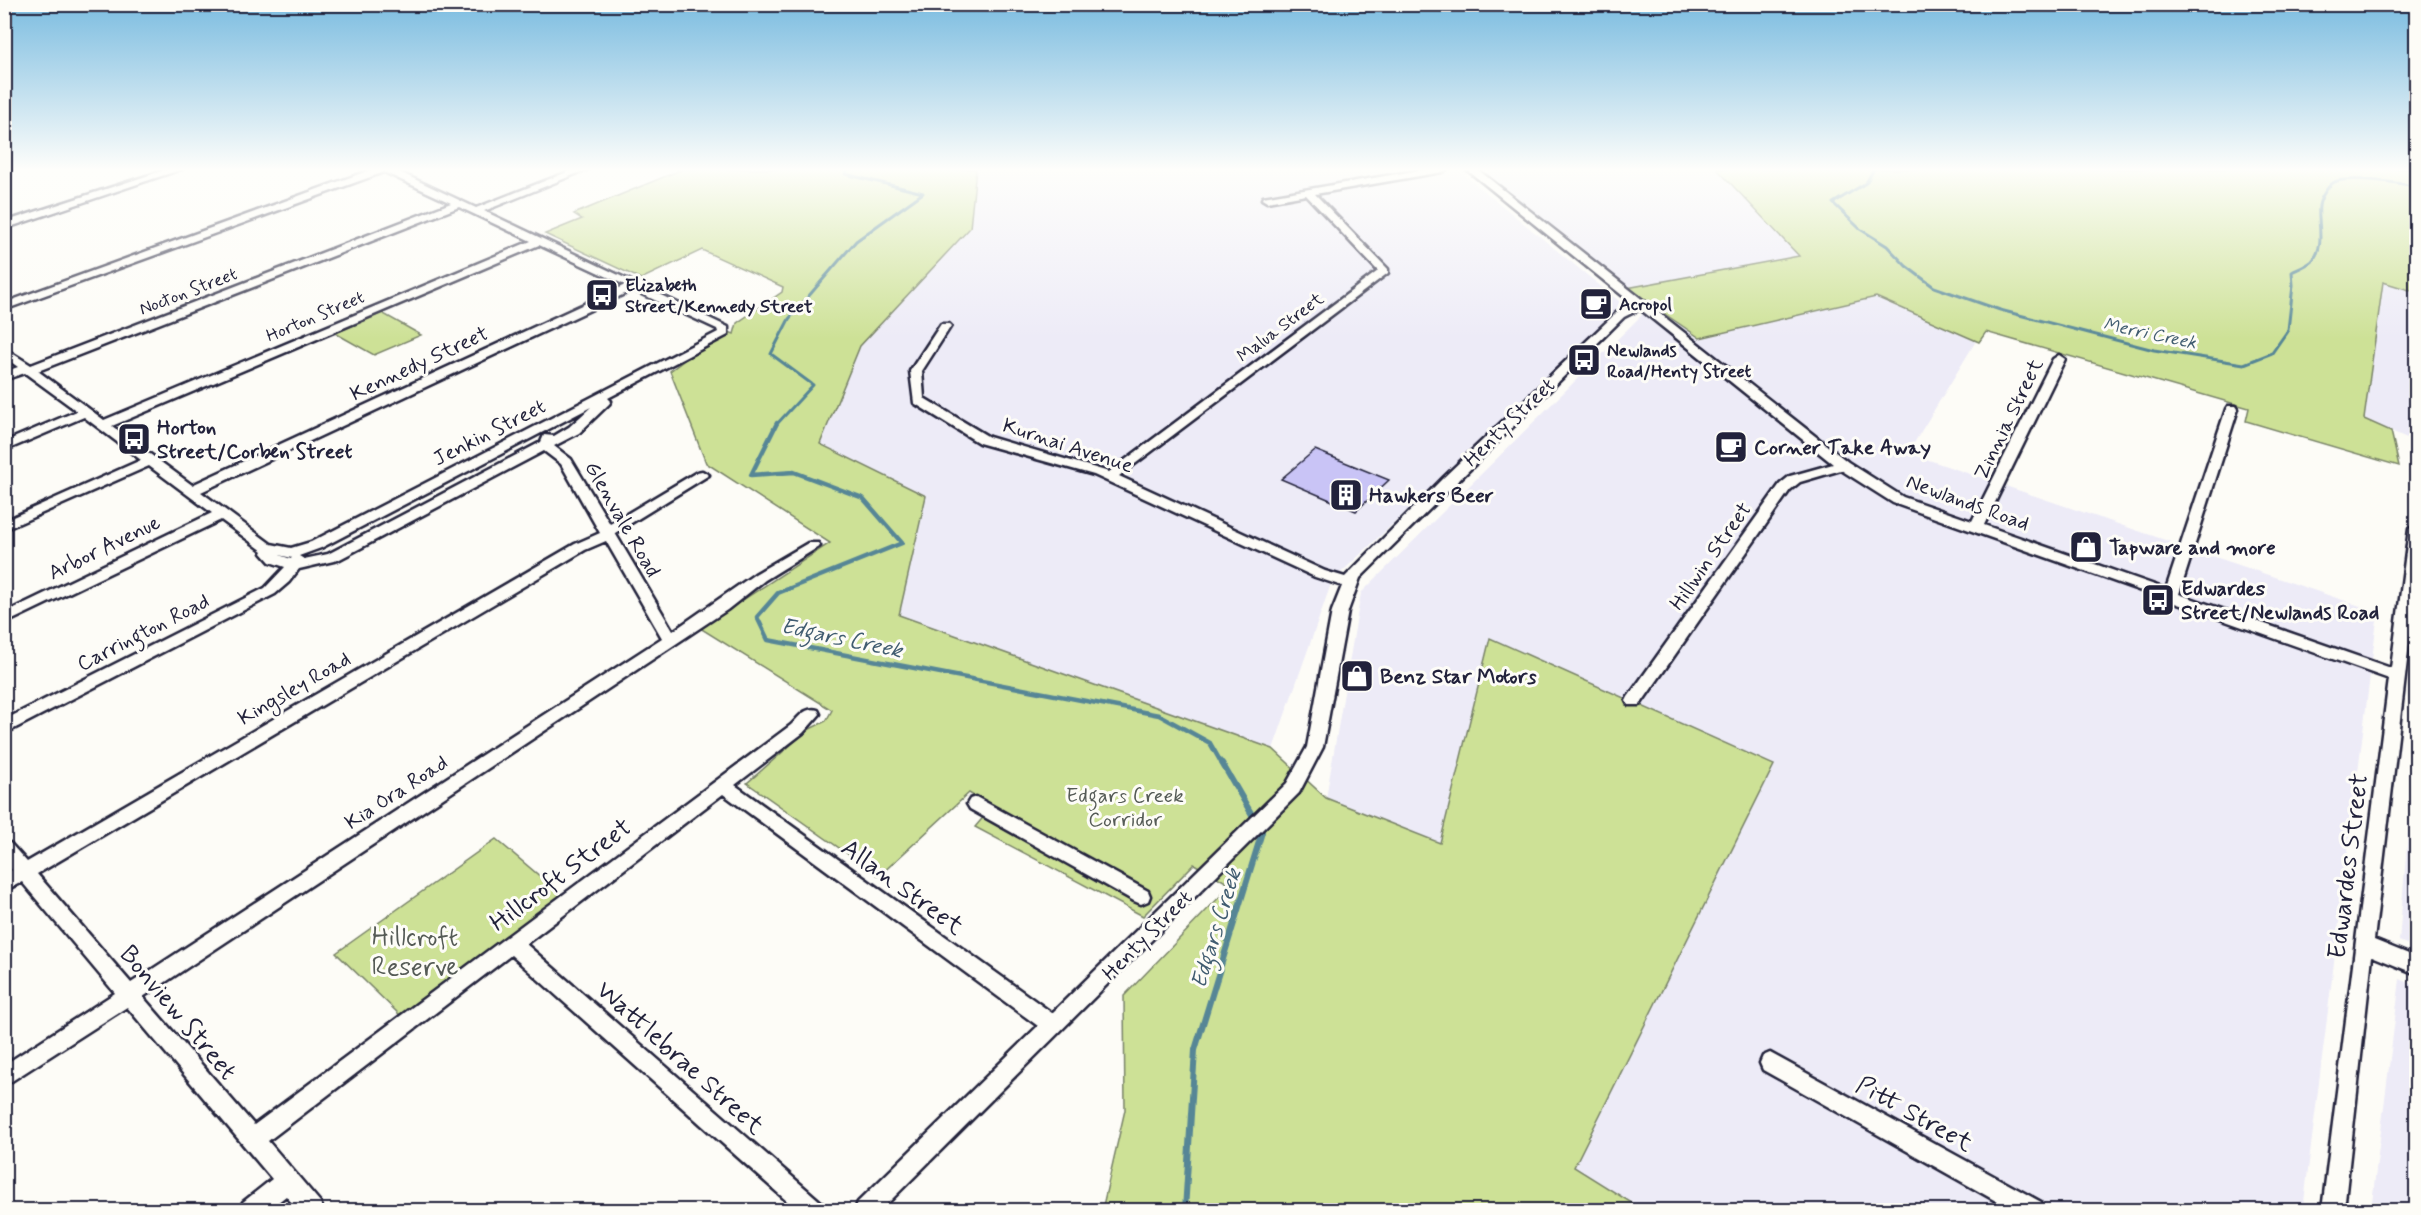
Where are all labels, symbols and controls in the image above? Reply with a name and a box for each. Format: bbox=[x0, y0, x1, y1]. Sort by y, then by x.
street label: Nocton Street bbox=[136, 262, 241, 322]
place label: Elizabeth Street/Kennedy Street bbox=[625, 274, 813, 319]
bus stop icon: Elizabeth Street/Kennedy Street bbox=[584, 277, 620, 313]
street label: Horton Street bbox=[263, 285, 368, 348]
cafe icon: Acropol bbox=[1578, 286, 1614, 322]
street label: Malua Street bbox=[1232, 287, 1329, 368]
place label: Acropol bbox=[1619, 293, 1672, 317]
water label: Merri Creek bbox=[2101, 312, 2199, 356]
street label: Kennedy Street bbox=[346, 320, 493, 408]
place label: Newlands Road/Henty Street bbox=[1607, 339, 1752, 384]
bus stop icon: Newlands Road/Henty Street bbox=[1566, 342, 1602, 378]
street label: Zinnia Street bbox=[1967, 354, 2051, 485]
street label: Henty Street bbox=[1458, 372, 1562, 473]
street label: Jenkin Street bbox=[428, 392, 551, 473]
street label: Kurnai Avenue bbox=[999, 412, 1136, 480]
place label: Horton Street/Corben Street bbox=[157, 414, 352, 466]
bus stop icon: Horton Street/Corben Street bbox=[116, 421, 152, 457]
cafe icon: Corner Take Away bbox=[1713, 429, 1749, 465]
place label: Corner Take Away bbox=[1754, 434, 1931, 462]
street label: Glenvale Road bbox=[578, 456, 667, 583]
street label: Newlands Road bbox=[1902, 468, 2033, 538]
building icon: Hawkers Beer bbox=[1328, 477, 1364, 513]
place label: Hawkers Beer bbox=[1369, 482, 1494, 510]
street label: Hillwin Street bbox=[1663, 497, 1758, 616]
street label: Arbor Avenue bbox=[44, 509, 165, 587]
shop icon: Tapware and more bbox=[2068, 529, 2104, 565]
place label: Tapware and more bbox=[2109, 534, 2276, 562]
place label: Edwardes Street/Newlands Road bbox=[2181, 575, 2379, 627]
bus stop icon: Edwardes Street/Newlands Road bbox=[2140, 582, 2176, 618]
street label: Carrington Road bbox=[72, 587, 215, 680]
water label: Edgars Creek bbox=[778, 612, 907, 669]
street label: Kingsley Road bbox=[233, 645, 356, 733]
shop icon: Benz Star Motors bbox=[1339, 658, 1375, 694]
place label: Benz Star Motors bbox=[1380, 663, 1537, 691]
street label: Kia Ora Road bbox=[340, 749, 453, 837]
street label: Edwardes Street bbox=[2321, 771, 2377, 961]
park label: Edgars Creek Corridor bbox=[1066, 782, 1184, 834]
street label: Hillcroft Street bbox=[483, 811, 639, 940]
street label: Allan Street bbox=[834, 831, 970, 944]
water label: Edgars Creek bbox=[1185, 864, 1252, 993]
street label: Henty Street bbox=[1096, 884, 1199, 987]
park label: Hillcroft Reserve bbox=[371, 921, 459, 985]
street label: Bonview Street bbox=[111, 939, 244, 1088]
street label: Wattlebrae Street bbox=[588, 974, 771, 1143]
street label: Pitt Street bbox=[1850, 1069, 1979, 1161]

